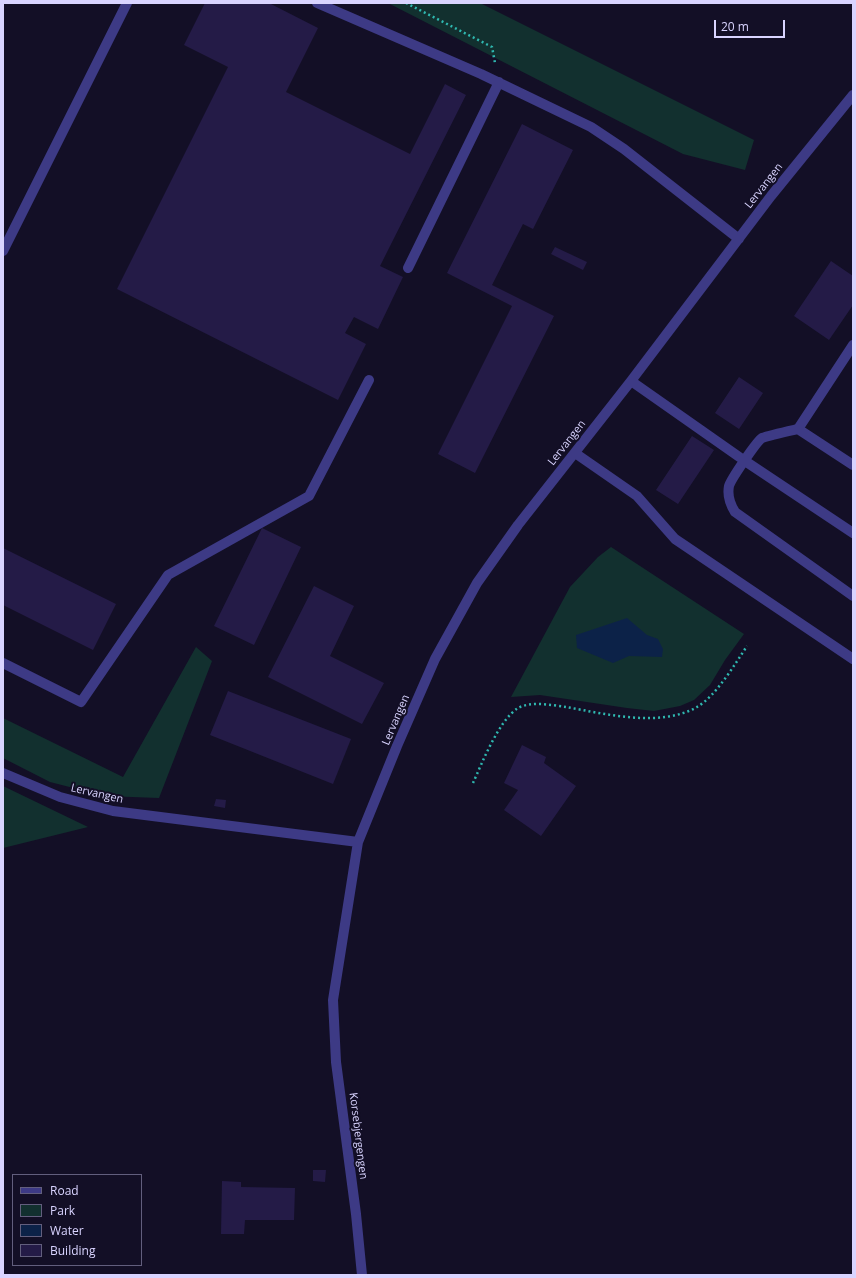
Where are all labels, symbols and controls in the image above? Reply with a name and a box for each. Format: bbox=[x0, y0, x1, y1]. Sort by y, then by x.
scale bar bbox=[716, 12, 787, 38]
text: 20 m bbox=[721, 18, 749, 35]
street label: Lervangen bbox=[742, 161, 786, 211]
street label: Lervangen bbox=[545, 418, 589, 468]
street label: Lervangen bbox=[379, 693, 413, 747]
street label: Lervangen bbox=[69, 782, 125, 806]
street label: Korsebjergengen bbox=[346, 1092, 370, 1180]
legend bbox=[12, 1174, 142, 1266]
text: Road bbox=[50, 1182, 79, 1199]
text: Park bbox=[50, 1202, 75, 1219]
text: Water bbox=[50, 1222, 84, 1239]
text: Building bbox=[50, 1242, 95, 1259]

